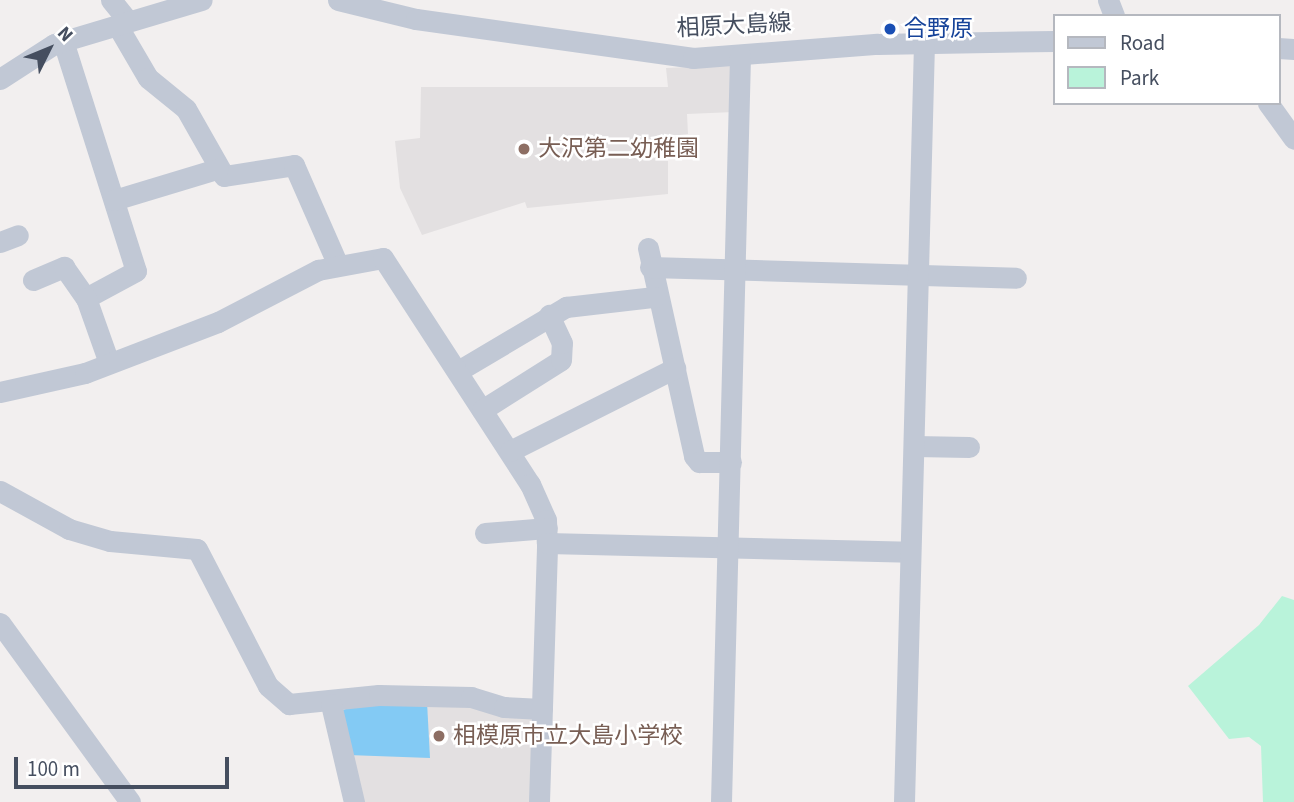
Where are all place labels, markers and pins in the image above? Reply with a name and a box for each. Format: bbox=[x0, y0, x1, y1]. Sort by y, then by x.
place label: 合野原 bbox=[904, 15, 973, 43]
marker: 合野原 bbox=[882, 21, 898, 37]
place label: 大沢第二幼稚園 bbox=[538, 135, 699, 163]
marker: 大沢第二幼稚園 bbox=[516, 141, 532, 157]
place label: 相模原市立大島小学校 bbox=[453, 722, 683, 750]
marker: 相模原市立大島小学校 bbox=[431, 728, 447, 744]

